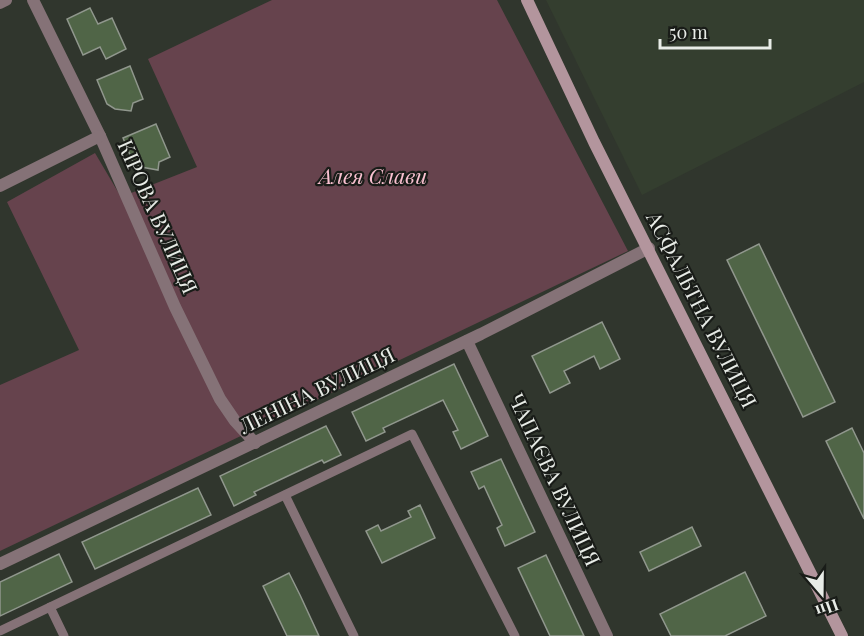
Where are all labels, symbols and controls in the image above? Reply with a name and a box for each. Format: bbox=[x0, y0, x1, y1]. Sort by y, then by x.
scale bar bbox=[660, 12, 770, 50]
text: 50 m bbox=[669, 20, 708, 44]
street label: КІРОВА ВУЛИЦЯ bbox=[112, 135, 205, 298]
park label: Алея Слави bbox=[317, 161, 427, 189]
street label: АСФАЛЬТНА ВУЛИЦЯ bbox=[641, 205, 764, 412]
street label: ЛЕНІНА ВУЛИЦЯ bbox=[233, 339, 399, 439]
street label: ЧАПАЄВА ВУЛИЦЯ bbox=[503, 388, 608, 570]
north arrow bbox=[792, 564, 852, 624]
text: Пн bbox=[813, 595, 842, 622]

